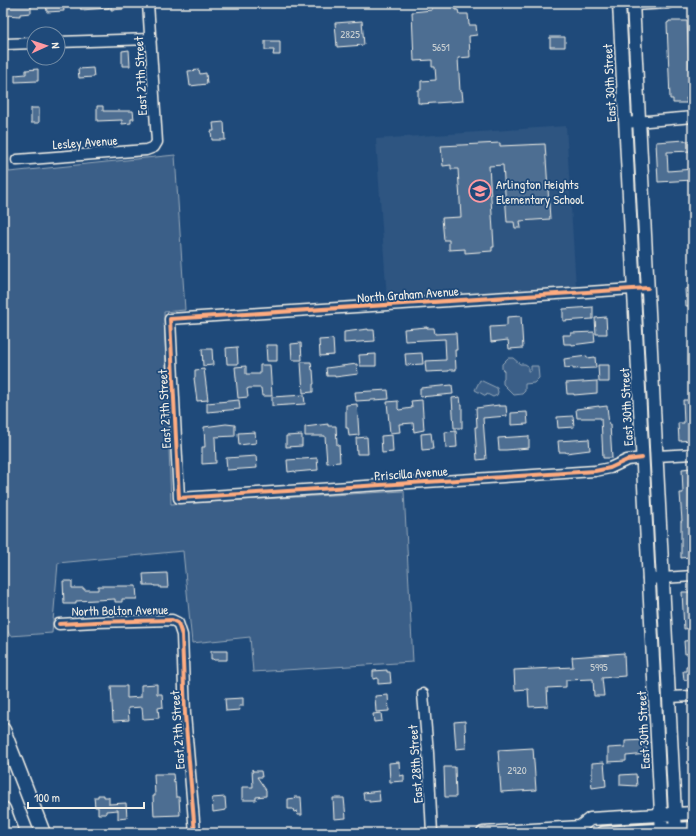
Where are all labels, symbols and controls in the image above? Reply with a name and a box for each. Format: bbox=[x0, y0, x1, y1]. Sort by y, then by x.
north arrow bbox=[26, 26, 66, 66]
house number: 2825 bbox=[340, 27, 360, 41]
street label: East 27th Street bbox=[129, 36, 151, 116]
house number: 5651 bbox=[432, 40, 450, 54]
text: N bbox=[49, 42, 63, 49]
street label: East 30th Street bbox=[598, 43, 620, 122]
street label: Lesley Avenue bbox=[52, 131, 118, 153]
place label: Arlington Heights Elementary School bbox=[496, 175, 584, 208]
school or university icon: Arlington Heights Elementary School bbox=[467, 178, 493, 204]
street label: North Graham Avenue bbox=[357, 281, 459, 307]
street label: East 30th Street bbox=[615, 367, 637, 446]
street label: East 27th Street bbox=[153, 369, 175, 449]
street label: Priscilla Avenue bbox=[374, 461, 448, 485]
street label: North Bolton Avenue bbox=[71, 600, 169, 620]
house number: 5995 bbox=[590, 660, 608, 674]
street label: East 27th Street bbox=[165, 689, 189, 770]
street label: East 30th Street bbox=[632, 690, 654, 769]
street label: East 28th Street bbox=[403, 724, 427, 804]
house number: 2920 bbox=[507, 763, 527, 777]
scale bar bbox=[28, 784, 144, 810]
text: 100 m bbox=[34, 789, 60, 806]

